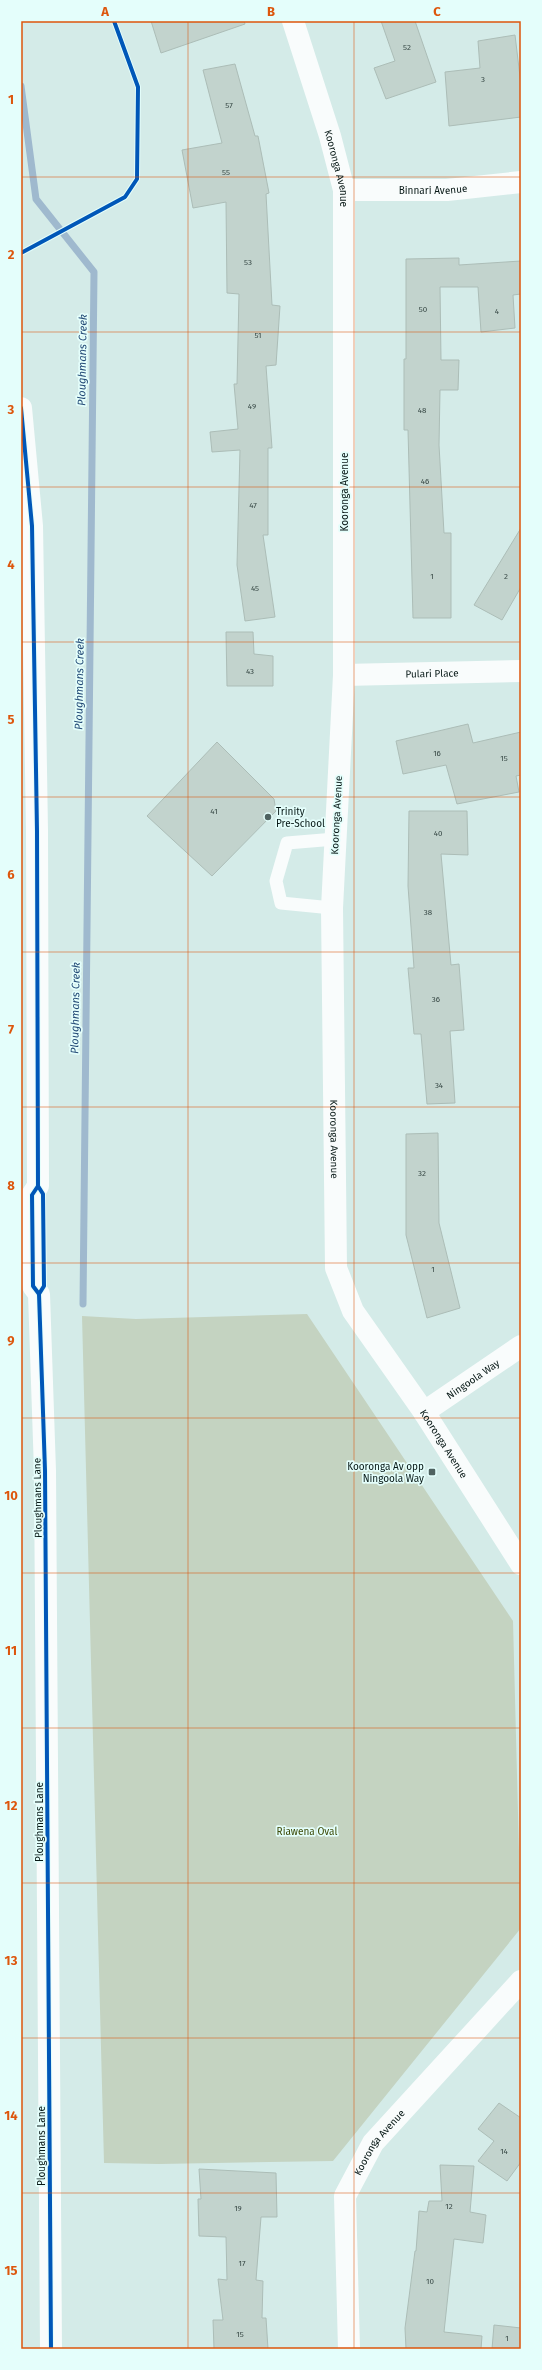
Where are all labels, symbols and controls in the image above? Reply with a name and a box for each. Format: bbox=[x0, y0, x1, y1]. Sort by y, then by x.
text: A bbox=[100, 4, 109, 19]
text: B bbox=[267, 4, 275, 19]
text: C bbox=[433, 4, 441, 19]
house number: 52 bbox=[403, 43, 411, 52]
house number: 3 bbox=[481, 75, 485, 84]
text: 1 bbox=[8, 92, 14, 107]
house number: 57 bbox=[225, 101, 233, 110]
street label: Kooronga Avenue bbox=[321, 128, 349, 207]
house number: 55 bbox=[222, 168, 230, 177]
street label: Binnari Avenue bbox=[399, 183, 468, 197]
text: 2 bbox=[8, 247, 15, 262]
house number: 53 bbox=[244, 258, 252, 267]
house number: 50 bbox=[419, 305, 428, 314]
house number: 4 bbox=[495, 307, 500, 316]
water label: Ploughmans Creek bbox=[75, 314, 90, 406]
house number: 51 bbox=[254, 331, 262, 340]
text: 3 bbox=[7, 402, 15, 417]
house number: 49 bbox=[248, 402, 256, 411]
house number: 48 bbox=[418, 406, 427, 415]
street label: Kooronga Avenue bbox=[339, 453, 351, 531]
house number: 46 bbox=[421, 477, 429, 486]
house number: 47 bbox=[249, 501, 257, 510]
text: 4 bbox=[7, 557, 15, 572]
house number: 1 bbox=[430, 572, 434, 581]
house number: 2 bbox=[504, 572, 508, 581]
house number: 45 bbox=[251, 584, 259, 593]
water label: Ploughmans Creek bbox=[72, 638, 87, 730]
house number: 43 bbox=[246, 667, 254, 676]
street label: Pulari Place bbox=[405, 667, 459, 681]
text: 5 bbox=[8, 712, 15, 727]
house number: 16 bbox=[433, 749, 441, 758]
house number: 15 bbox=[500, 754, 508, 763]
street label: Kooronga Avenue bbox=[329, 775, 345, 855]
place label: Trinity Pre-School bbox=[276, 806, 325, 830]
house number: 41 bbox=[210, 807, 218, 816]
marker: Trinity Pre-School bbox=[263, 812, 273, 822]
house number: 40 bbox=[434, 829, 443, 838]
text: 6 bbox=[7, 867, 15, 882]
house number: 38 bbox=[424, 908, 433, 917]
water label: Ploughmans Creek bbox=[68, 962, 83, 1054]
house number: 36 bbox=[432, 995, 440, 1004]
text: 7 bbox=[8, 1022, 14, 1037]
house number: 34 bbox=[435, 1081, 444, 1090]
street label: Kooronga Avenue bbox=[327, 1099, 340, 1179]
house number: 32 bbox=[418, 1169, 426, 1178]
text: 8 bbox=[7, 1178, 15, 1193]
house number: 1 bbox=[431, 1265, 435, 1274]
text: 9 bbox=[7, 1333, 15, 1348]
street label: Ningoola Way bbox=[445, 1357, 502, 1402]
street label: Kooronga Avenue bbox=[417, 1407, 470, 1481]
street label: Ploughmans Lane bbox=[31, 1458, 45, 1538]
place label: Kooronga Av opp Ningoola Way bbox=[347, 1461, 424, 1485]
marker: Kooronga Av opp Ningoola Way bbox=[427, 1467, 437, 1477]
text: 10 bbox=[4, 1488, 18, 1503]
text: 11 bbox=[5, 1643, 17, 1658]
street label: Ploughmans Lane bbox=[34, 1782, 46, 1862]
text: 12 bbox=[5, 1798, 18, 1813]
park label: Riawena Oval bbox=[277, 1826, 337, 1838]
text: 13 bbox=[5, 1953, 18, 1968]
street label: Ploughmans Lane bbox=[36, 2106, 48, 2186]
street label: Kooronga Avenue bbox=[352, 2107, 408, 2178]
text: 14 bbox=[4, 2108, 18, 2123]
house number: 14 bbox=[500, 2147, 509, 2156]
house number: 12 bbox=[445, 2202, 453, 2211]
house number: 19 bbox=[234, 2204, 242, 2213]
house number: 17 bbox=[238, 2259, 246, 2268]
text: 15 bbox=[4, 2263, 18, 2278]
house number: 10 bbox=[426, 2277, 434, 2286]
house number: 15 bbox=[236, 2330, 244, 2339]
house number: 1 bbox=[505, 2334, 509, 2343]

